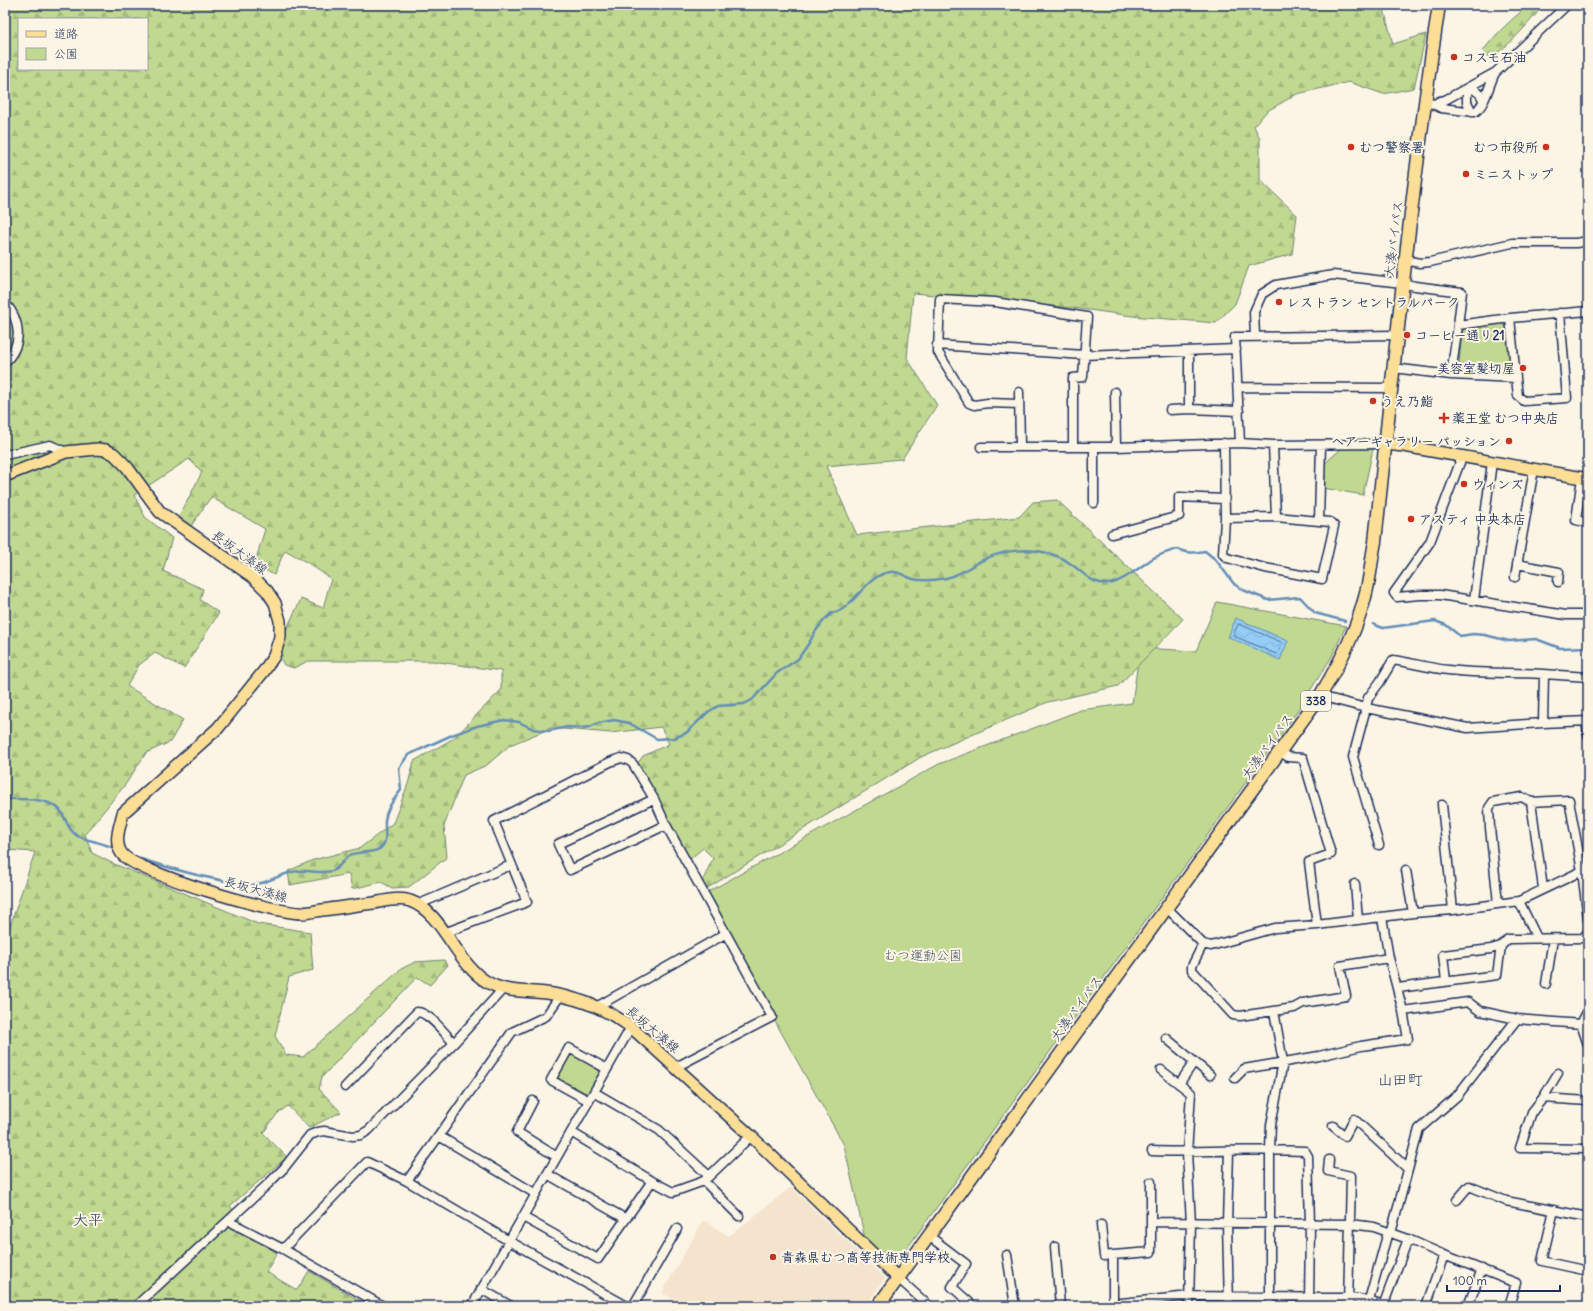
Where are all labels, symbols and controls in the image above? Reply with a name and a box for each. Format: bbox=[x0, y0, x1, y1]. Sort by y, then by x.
legend bbox=[18, 18, 148, 70]
text: 道路 bbox=[54, 26, 78, 41]
text: 公園 bbox=[54, 46, 78, 61]
place label: コスモ石油 bbox=[1462, 49, 1526, 66]
marker: コスモ石油 bbox=[1449, 52, 1459, 62]
place label: むつ警察署 bbox=[1359, 139, 1424, 156]
place label: むつ市役所 bbox=[1473, 139, 1538, 156]
marker: むつ警察署 bbox=[1346, 142, 1356, 152]
marker: むつ市役所 bbox=[1541, 142, 1551, 152]
place label: ミニストップ bbox=[1474, 166, 1553, 183]
marker: ミニストップ bbox=[1461, 169, 1471, 179]
street label: 大湊バイパス bbox=[1380, 199, 1407, 279]
place label: レストラン セントラルパーク bbox=[1287, 294, 1460, 311]
marker: レストラン セントラルパーク bbox=[1274, 297, 1284, 307]
place label: コーヒー通り21 bbox=[1415, 327, 1505, 344]
marker: コーヒー通り21 bbox=[1402, 330, 1412, 340]
place label: 美容室髪切屋 bbox=[1437, 360, 1515, 377]
marker: 美容室髪切屋 bbox=[1518, 363, 1528, 373]
place label: うえ乃鮨 bbox=[1381, 393, 1433, 410]
marker: うえ乃鮨 bbox=[1368, 396, 1378, 406]
place label: 薬王堂 むつ中央店 bbox=[1452, 410, 1559, 427]
marker: 薬王堂 むつ中央店 bbox=[1439, 413, 1449, 423]
place label: ヘアーギャラリー パッション bbox=[1331, 433, 1501, 450]
marker: ヘアーギャラリー パッション bbox=[1504, 436, 1514, 446]
place label: ウィンズ bbox=[1472, 476, 1523, 493]
marker: ウィンズ bbox=[1459, 479, 1469, 489]
place label: アスティ 中央本店 bbox=[1419, 511, 1526, 528]
marker: アスティ 中央本店 bbox=[1406, 514, 1416, 524]
street label: 長坂大湊線 bbox=[208, 526, 272, 579]
road number: 338 bbox=[1301, 691, 1331, 711]
street label: 大湊バイパス bbox=[1238, 710, 1297, 783]
street label: 長坂大湊線 bbox=[222, 873, 290, 906]
park label: むつ運動公園 bbox=[884, 947, 962, 964]
street label: 大湊バイパス bbox=[1047, 972, 1106, 1045]
street label: 長坂大湊線 bbox=[622, 1002, 684, 1057]
district label: 山田町 bbox=[1377, 1070, 1423, 1089]
district label: 大平 bbox=[73, 1210, 103, 1229]
place label: 青森県むつ高等技術専門学校 bbox=[781, 1249, 950, 1266]
marker: 青森県むつ高等技術専門学校 bbox=[768, 1252, 778, 1262]
scale bar bbox=[1447, 1267, 1560, 1293]
text: 100 m bbox=[1453, 1273, 1487, 1288]

